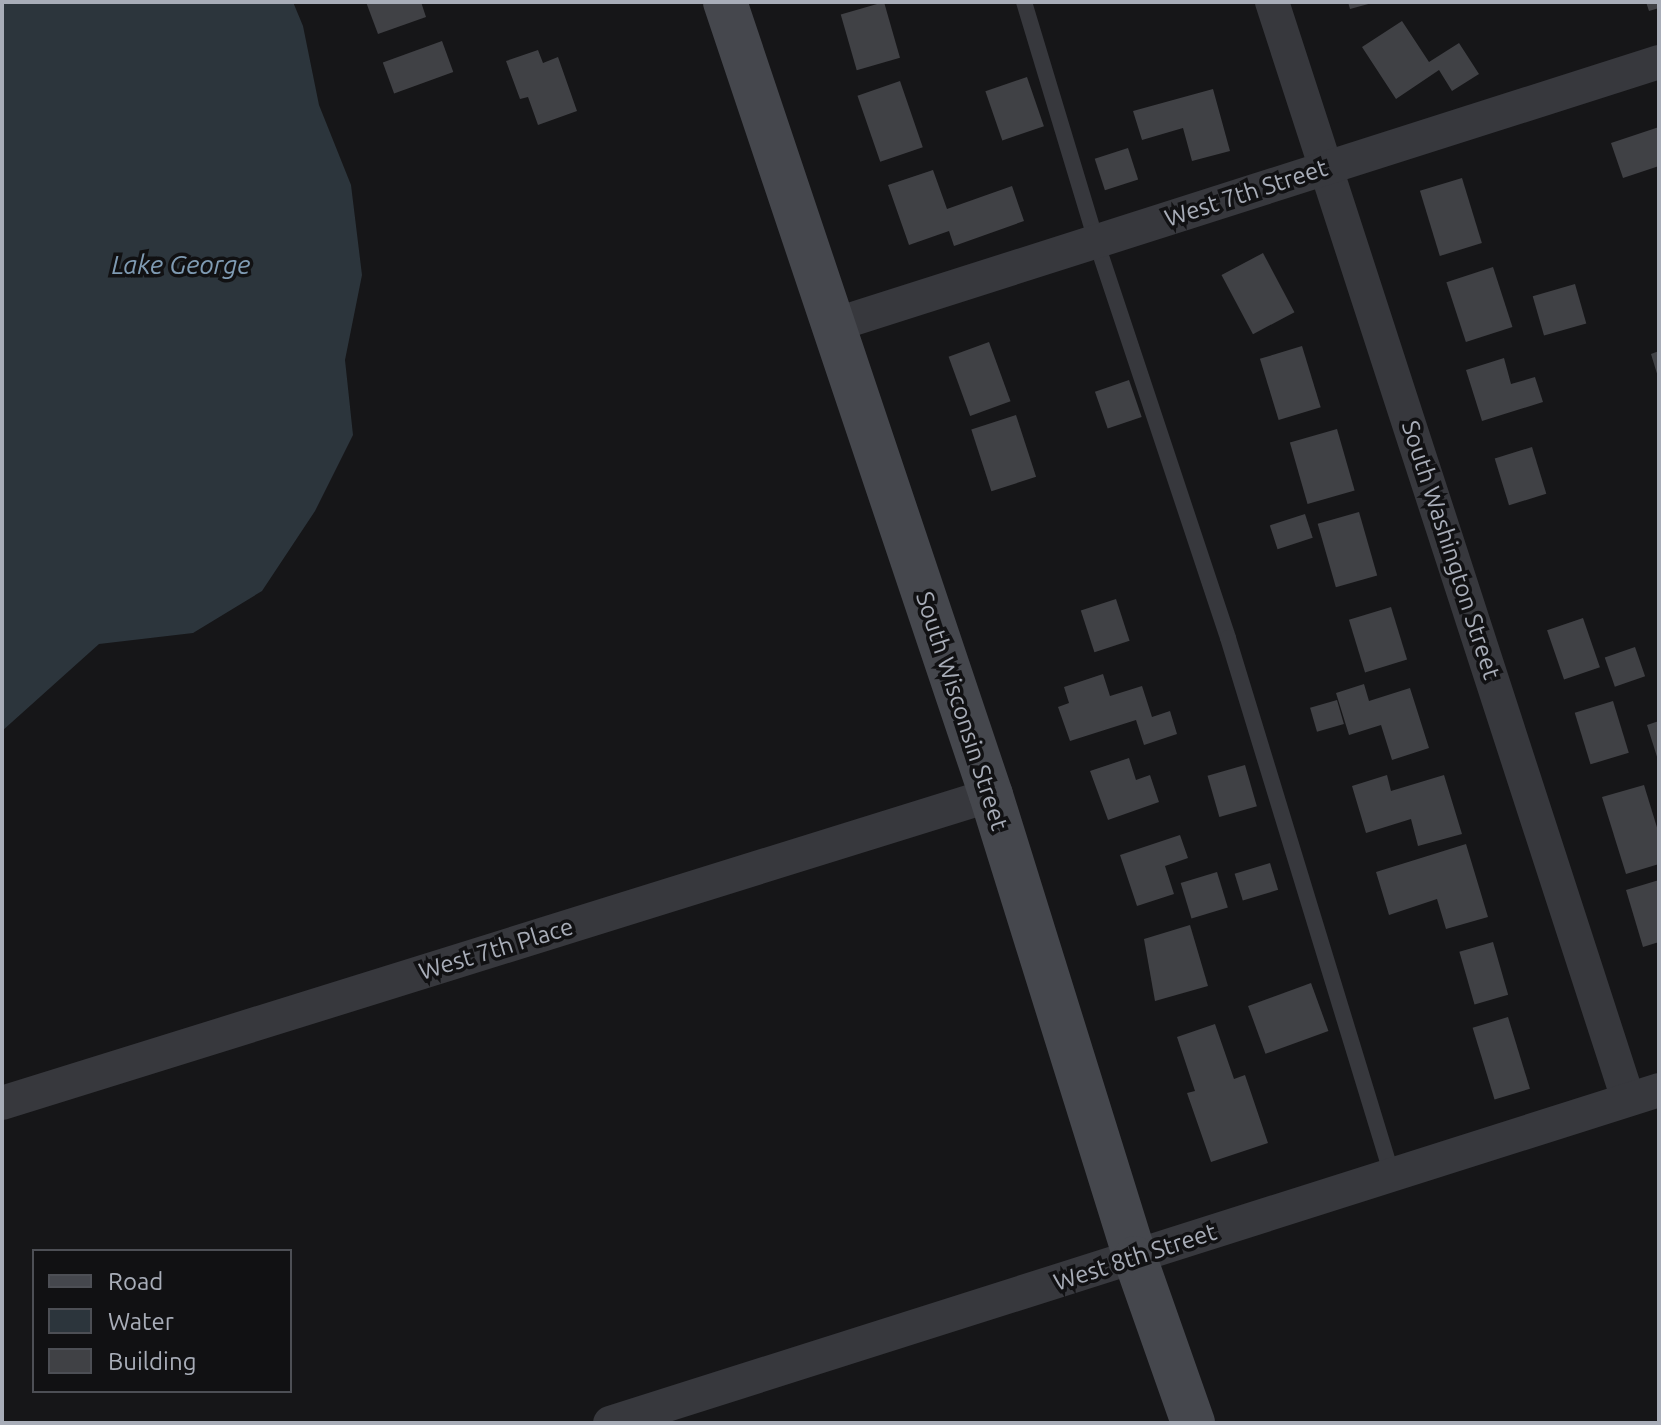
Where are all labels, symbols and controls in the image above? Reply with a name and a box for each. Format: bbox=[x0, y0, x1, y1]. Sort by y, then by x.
street label: West 7th Street bbox=[1161, 153, 1331, 233]
water label: Lake George bbox=[112, 249, 250, 281]
street label: South Washington Street bbox=[1396, 417, 1506, 683]
street label: South Wisconsin Street bbox=[910, 588, 1014, 834]
street label: West 7th Place bbox=[415, 912, 577, 986]
street label: West 8th Street bbox=[1050, 1217, 1220, 1297]
legend bbox=[32, 1249, 292, 1393]
text: Road bbox=[108, 1268, 163, 1295]
text: Water bbox=[108, 1308, 174, 1335]
text: Building bbox=[108, 1348, 196, 1375]

